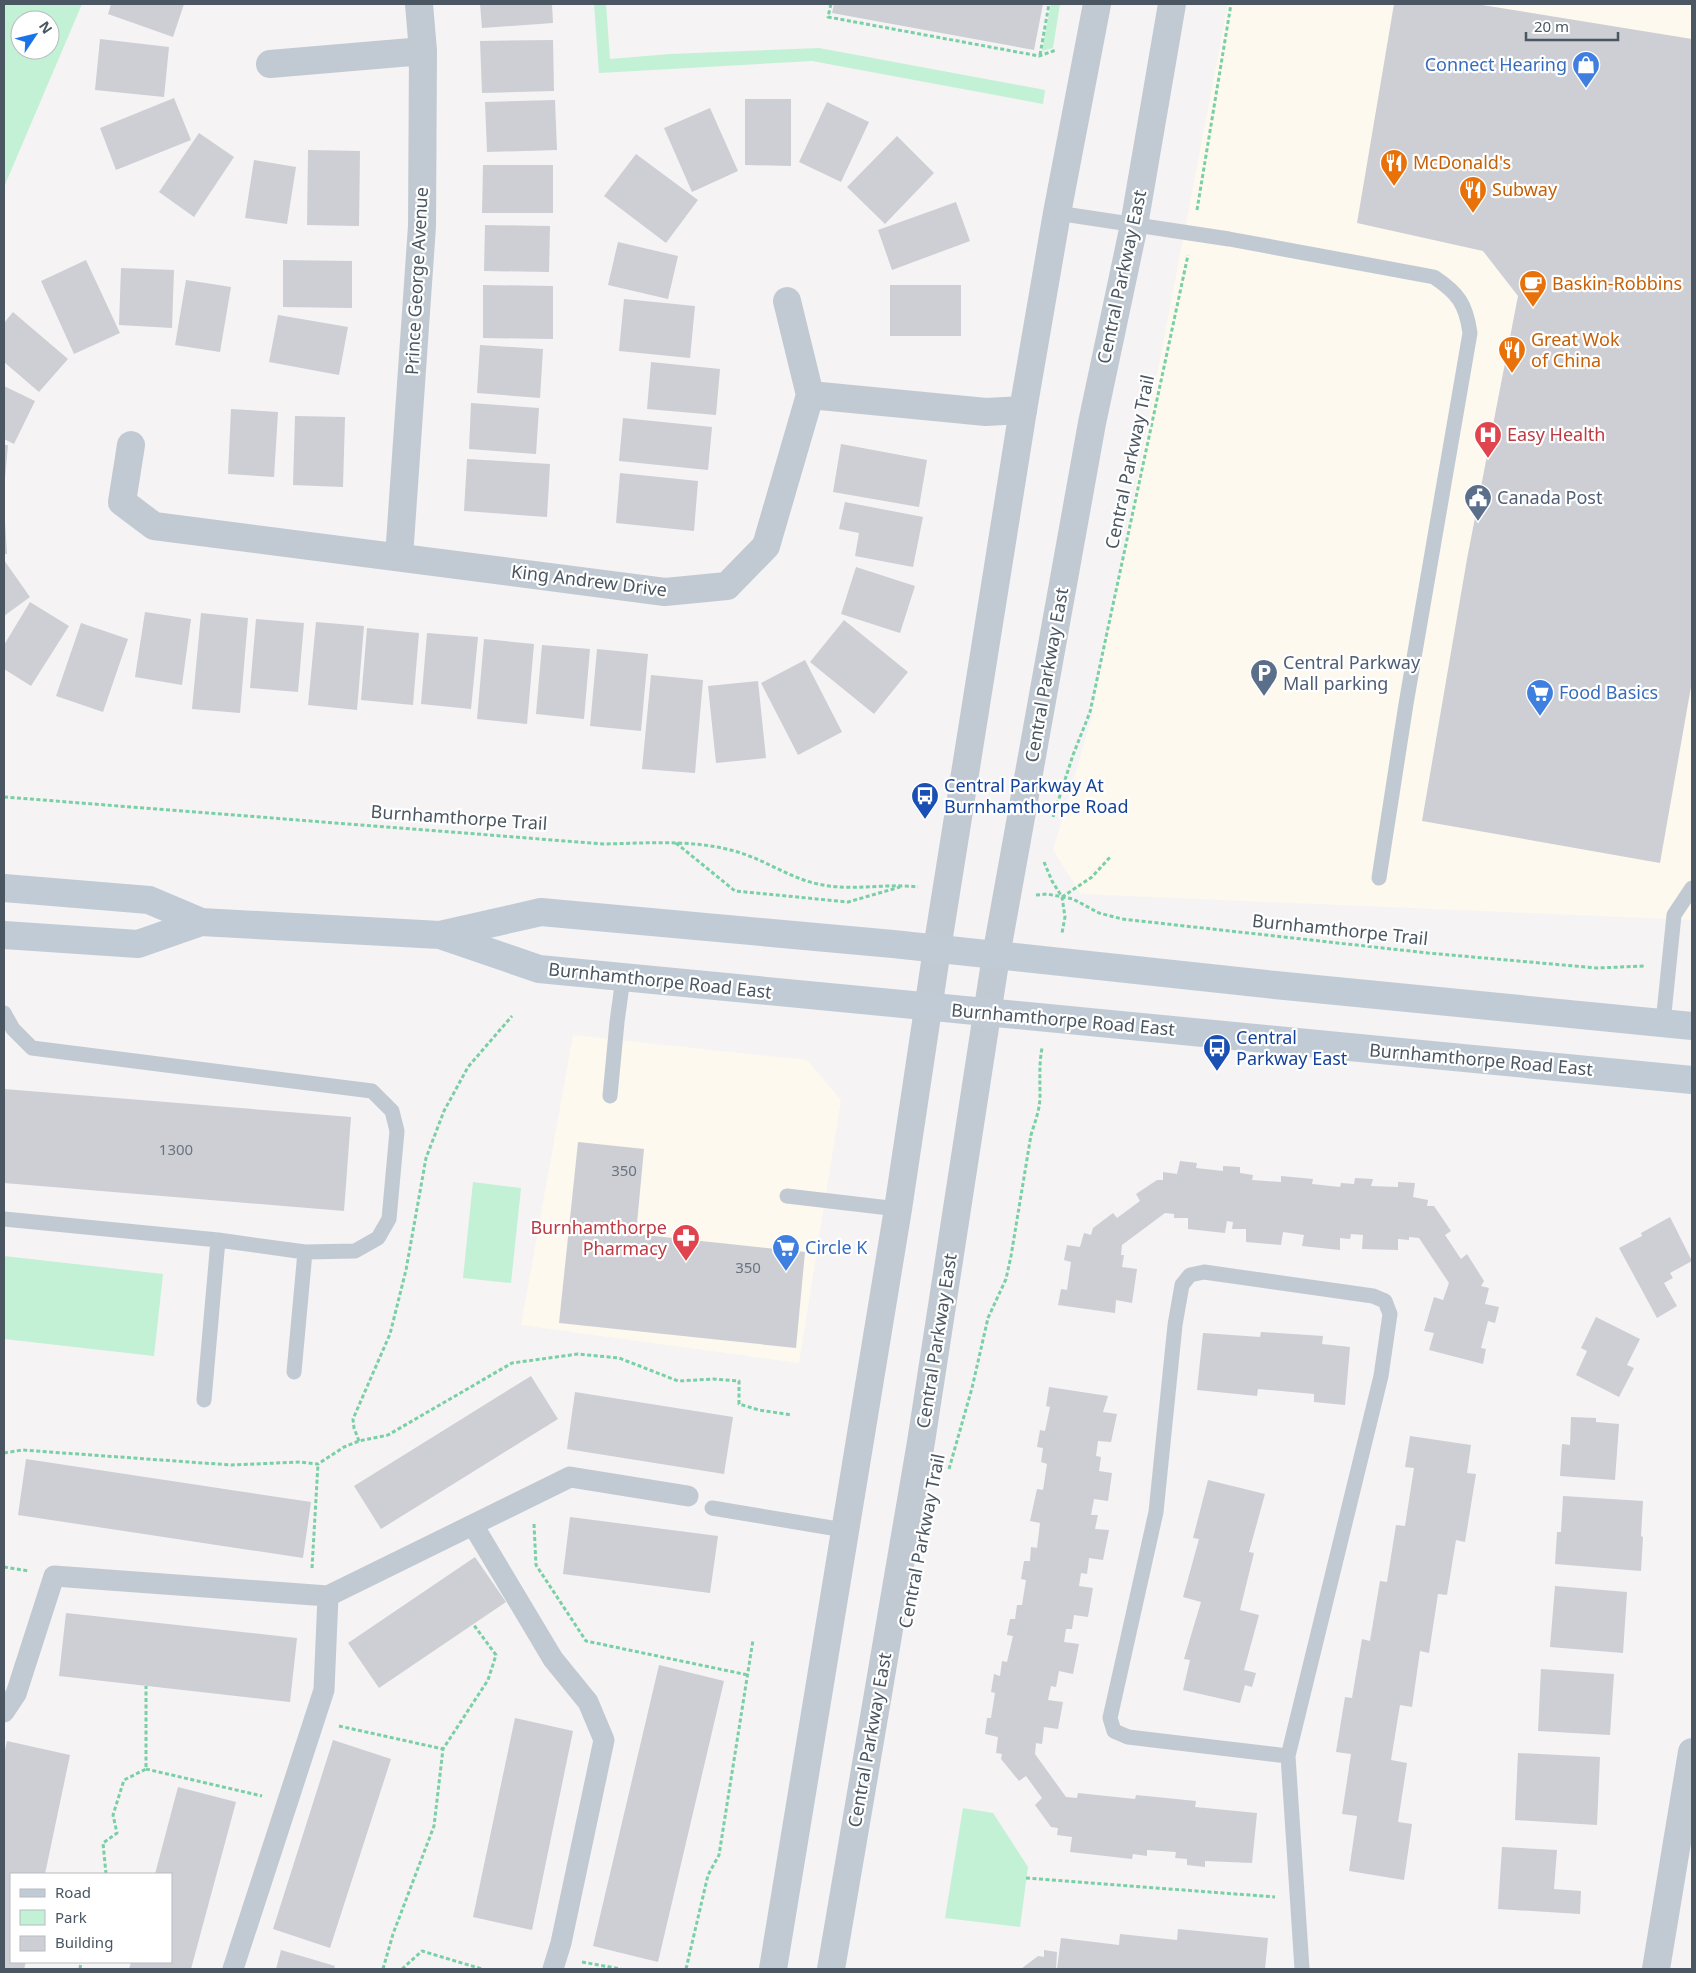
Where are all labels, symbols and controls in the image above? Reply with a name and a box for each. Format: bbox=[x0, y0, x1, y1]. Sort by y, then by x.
north arrow bbox=[10, 10, 60, 60]
scale bar bbox=[1526, 10, 1618, 42]
text: 20 m bbox=[1534, 16, 1569, 36]
text: N bbox=[35, 17, 57, 37]
shop icon: Connect Hearing bbox=[1571, 50, 1601, 89]
place label: Connect Hearing bbox=[1425, 52, 1567, 76]
restaurant icon: McDonald's bbox=[1379, 148, 1409, 187]
place label: McDonald's bbox=[1413, 150, 1511, 174]
restaurant icon: Subway bbox=[1458, 175, 1488, 214]
place label: Subway bbox=[1492, 177, 1558, 201]
street label: Prince George Avenue bbox=[399, 186, 433, 375]
street label: Central Parkway East bbox=[1091, 187, 1151, 366]
cafe icon: Baskin-Robbins bbox=[1518, 269, 1548, 308]
place label: Baskin-Robbins bbox=[1552, 271, 1682, 295]
place label: Great Wok of China bbox=[1531, 327, 1620, 372]
restaurant icon: Great Wok of China bbox=[1497, 335, 1527, 374]
street label: Central Parkway Trail bbox=[1099, 373, 1159, 551]
hospital icon: Easy Health bbox=[1473, 420, 1503, 459]
place label: Easy Health bbox=[1507, 422, 1605, 446]
public building icon: Canada Post bbox=[1463, 483, 1493, 522]
place label: Canada Post bbox=[1497, 485, 1603, 509]
street label: King Andrew Drive bbox=[510, 559, 668, 601]
street label: Central Parkway East bbox=[1019, 585, 1073, 764]
place label: Central Parkway Mall parking bbox=[1283, 650, 1421, 695]
parking icon: Central Parkway Mall parking bbox=[1249, 658, 1279, 697]
supermarket icon: Food Basics bbox=[1525, 678, 1555, 717]
place label: Food Basics bbox=[1559, 680, 1658, 704]
place label: Central Parkway At Burnhamthorpe Road bbox=[944, 773, 1129, 818]
bus stop icon: Central Parkway At Burnhamthorpe Road bbox=[910, 781, 940, 820]
street label: Burnhamthorpe Trail bbox=[370, 799, 548, 835]
street label: Burnhamthorpe Trail bbox=[1251, 908, 1429, 950]
street label: Burnhamthorpe Road East bbox=[547, 956, 773, 1004]
street label: Burnhamthorpe Road East bbox=[950, 997, 1176, 1041]
place label: Central Parkway East bbox=[1236, 1025, 1348, 1070]
bus stop icon: Central Parkway East bbox=[1202, 1033, 1232, 1072]
street label: Burnhamthorpe Road East bbox=[1368, 1037, 1594, 1081]
house number: 1300 bbox=[159, 1139, 193, 1159]
house number: 350 bbox=[611, 1160, 637, 1180]
place label: Burnhamthorpe Pharmacy bbox=[530, 1215, 668, 1260]
pharmacy icon: Burnhamthorpe Pharmacy bbox=[671, 1223, 701, 1262]
supermarket icon: Circle K bbox=[771, 1233, 801, 1272]
place label: Circle K bbox=[805, 1235, 868, 1259]
street label: Central Parkway East bbox=[910, 1251, 962, 1430]
house number: 350 bbox=[735, 1257, 761, 1277]
street label: Central Parkway Trail bbox=[892, 1451, 950, 1630]
street label: Central Parkway East bbox=[842, 1650, 896, 1829]
legend bbox=[10, 1873, 172, 1963]
text: Road bbox=[55, 1882, 91, 1902]
text: Park bbox=[55, 1907, 87, 1927]
text: Building bbox=[55, 1932, 113, 1952]

